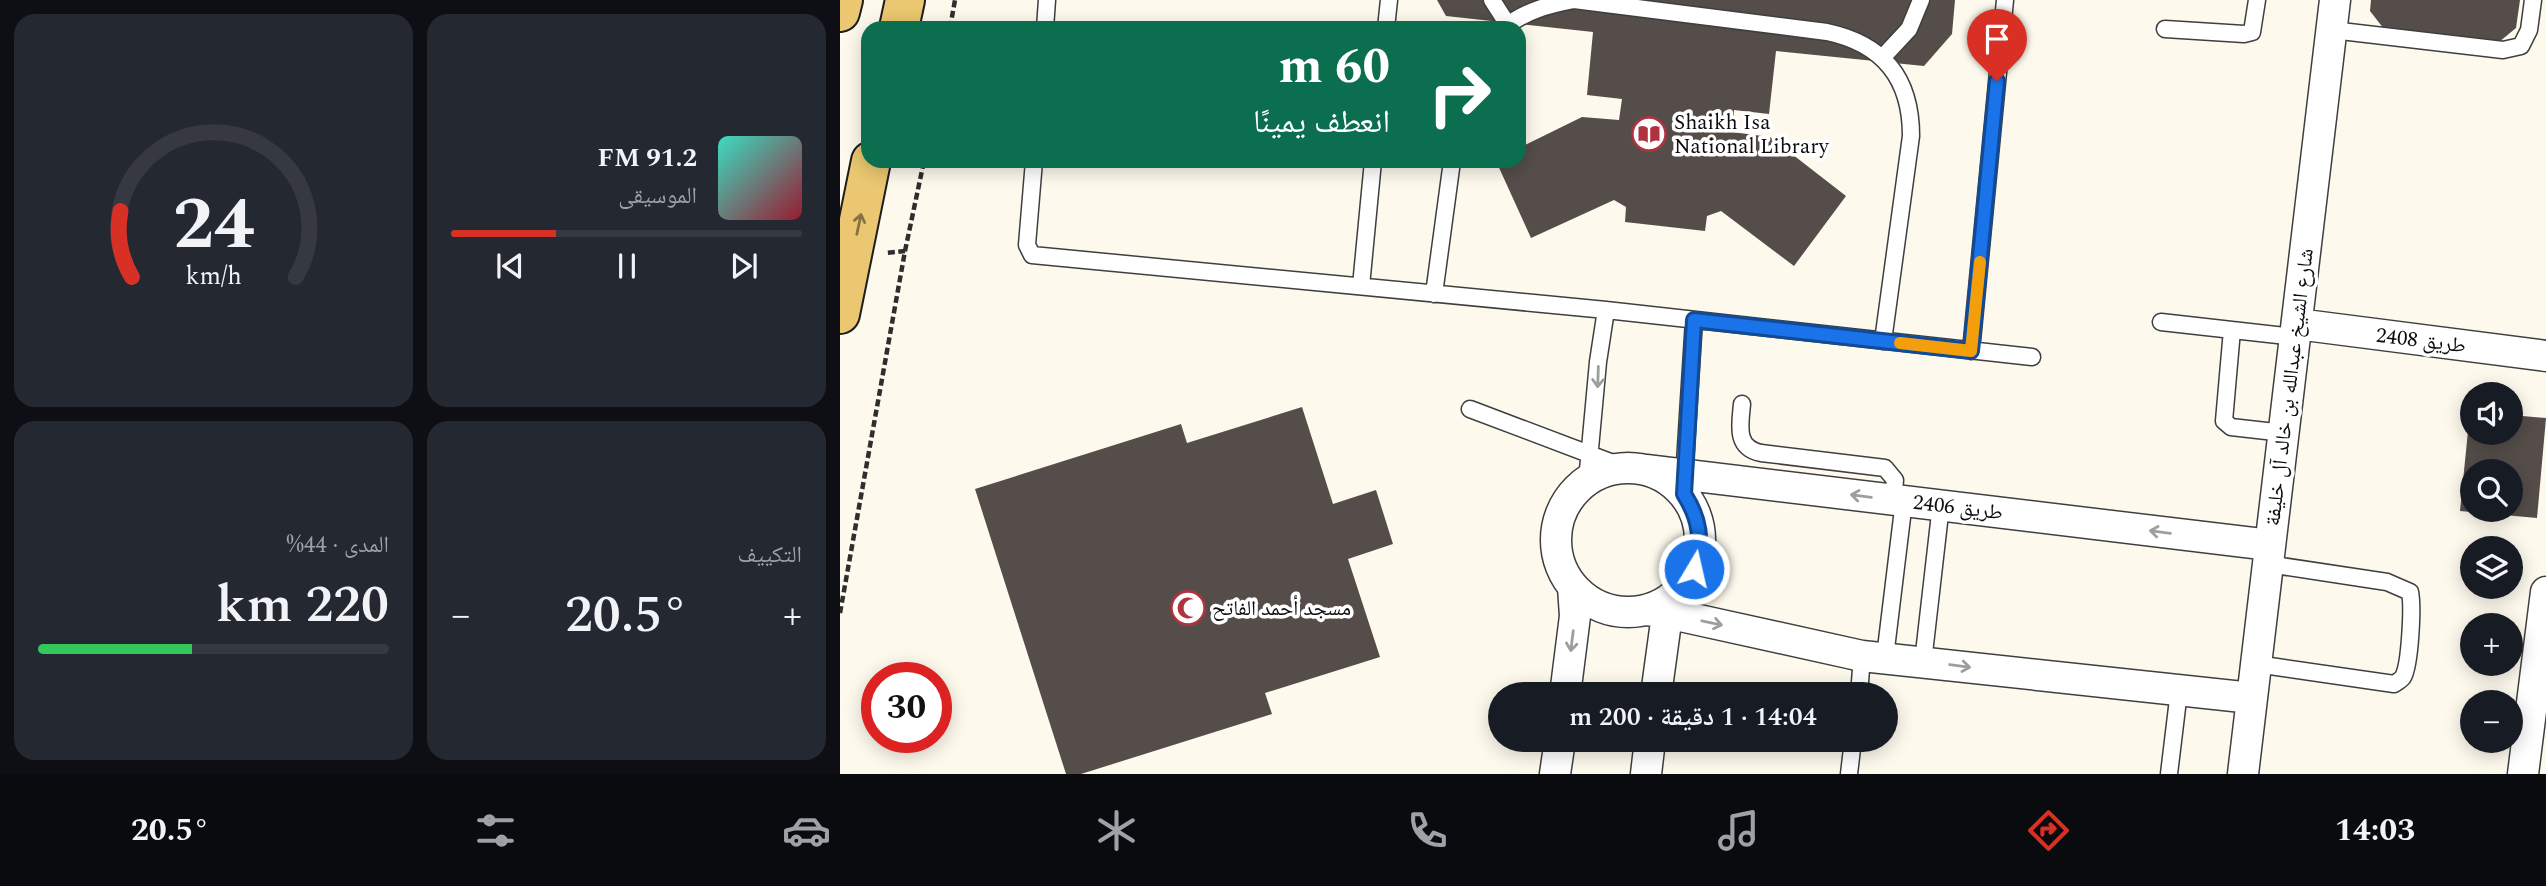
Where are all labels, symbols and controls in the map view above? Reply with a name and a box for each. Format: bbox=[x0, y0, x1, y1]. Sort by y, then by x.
pin bbox=[1967, 9, 2027, 81]
icon: arrive bbox=[1978, 20, 2016, 58]
text: 60 m bbox=[1279, 30, 1390, 105]
icon: right bbox=[1414, 49, 1505, 140]
text: انعطف يمينًا bbox=[1253, 98, 1390, 147]
place label: Shaikh Isa National Library bbox=[1674, 107, 1830, 163]
library icon: Shaikh Isa National Library bbox=[1630, 115, 1668, 153]
text: 91.2 FM bbox=[597, 138, 697, 178]
text: 24 bbox=[173, 170, 254, 281]
text: الموسيقى bbox=[618, 179, 697, 214]
one-way arrow bbox=[852, 213, 866, 236]
street label: شارع الشيخ عبدالله بن خالد آل خليفة bbox=[2257, 246, 2323, 528]
icon: previous bbox=[491, 247, 529, 285]
icon: pause bbox=[608, 247, 646, 285]
icon: next bbox=[725, 247, 763, 285]
text: km/h bbox=[185, 258, 242, 296]
street label: طريق 2408 bbox=[2374, 320, 2468, 362]
one-way arrow bbox=[1591, 365, 1604, 388]
map controls bbox=[2460, 382, 2523, 753]
button: sound bbox=[2460, 382, 2523, 445]
button: search bbox=[2460, 459, 2523, 522]
street label: طريق 2406 bbox=[1911, 487, 2005, 529]
one-way arrow bbox=[1850, 489, 1873, 502]
one-way arrow bbox=[2149, 525, 2172, 538]
text: المدى · 44% bbox=[287, 528, 389, 563]
position arrow bbox=[1657, 532, 1731, 606]
button: layers bbox=[2460, 536, 2523, 599]
text: التكييف bbox=[737, 538, 802, 573]
text: 220 km bbox=[216, 566, 389, 645]
text: 20.5° bbox=[565, 576, 688, 655]
text: − bbox=[451, 587, 470, 645]
text: + bbox=[783, 587, 802, 645]
mosque icon: مسجد أحمد الفاتح bbox=[1169, 589, 1207, 627]
place label: مسجد أحمد الفاتح bbox=[1212, 593, 1351, 625]
button: + bbox=[2460, 613, 2523, 676]
one-way arrow bbox=[1700, 617, 1723, 630]
one-way arrow bbox=[1565, 629, 1578, 652]
one-way arrow bbox=[1948, 659, 1971, 672]
speed limit sign: 30 bbox=[861, 662, 952, 753]
button: − bbox=[2460, 690, 2523, 753]
text: 14:04 · 1 دقيقة · 200 m bbox=[1569, 697, 1817, 737]
text: 20.5° bbox=[131, 806, 209, 855]
icon: filters bbox=[471, 806, 520, 855]
icon: car bbox=[782, 806, 831, 855]
icon: climate bbox=[1092, 806, 1141, 855]
icon: phone bbox=[1403, 806, 1452, 855]
icon: music bbox=[1714, 806, 1763, 855]
icon: directions bbox=[2024, 806, 2073, 855]
text: 14:03 bbox=[2335, 806, 2415, 855]

